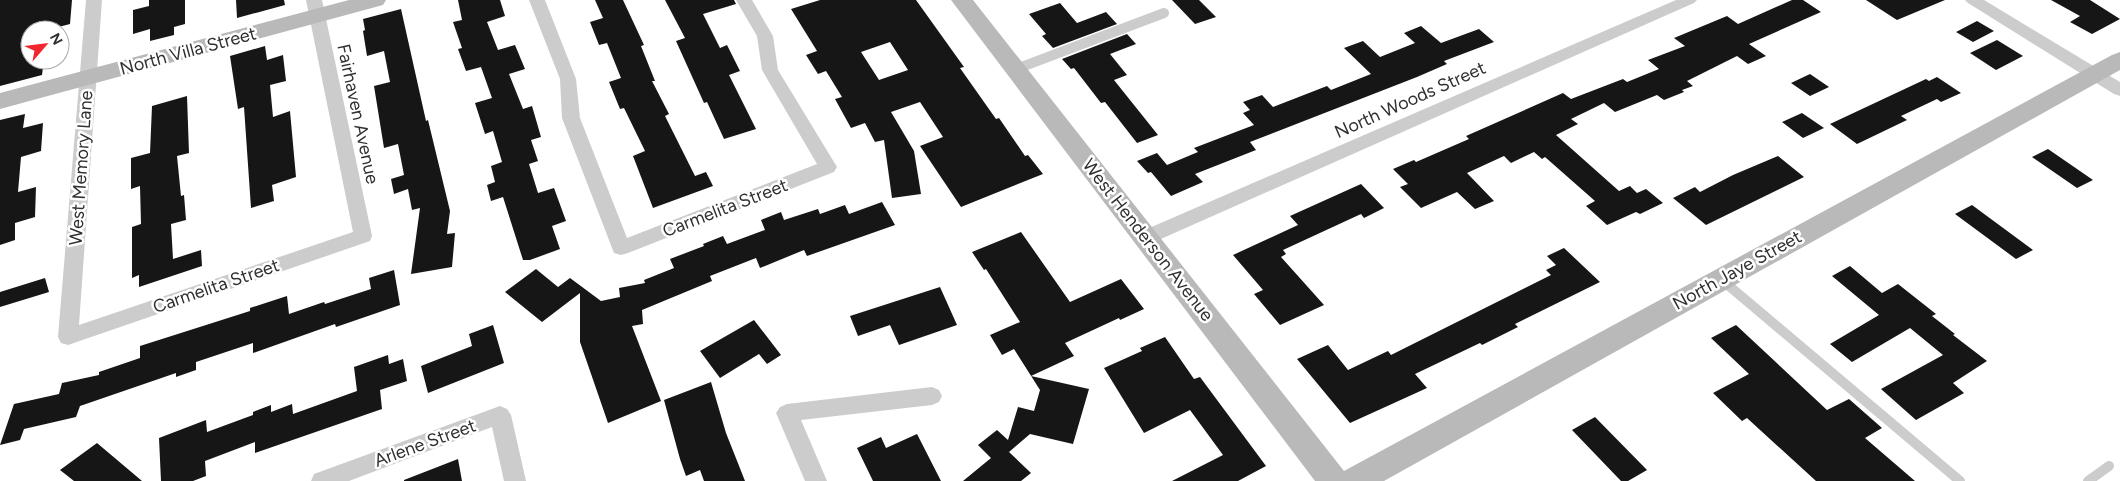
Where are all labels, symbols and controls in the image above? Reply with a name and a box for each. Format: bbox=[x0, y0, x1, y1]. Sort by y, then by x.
north arrow bbox=[20, 20, 70, 70]
street label: North Villa Street bbox=[117, 22, 259, 80]
text: N bbox=[46, 30, 66, 48]
street label: Fairhaven Avenue bbox=[332, 42, 384, 186]
street label: North Woods Street bbox=[1331, 57, 1489, 143]
street label: West Memory Lane bbox=[65, 90, 97, 246]
street label: West Henderson Avenue bbox=[1078, 154, 1218, 326]
street label: Carmelita Street bbox=[659, 174, 791, 242]
street label: North Jaye Street bbox=[1669, 225, 1805, 315]
street label: Carmelita Street bbox=[150, 254, 282, 318]
street label: Arlene Street bbox=[371, 414, 479, 472]

